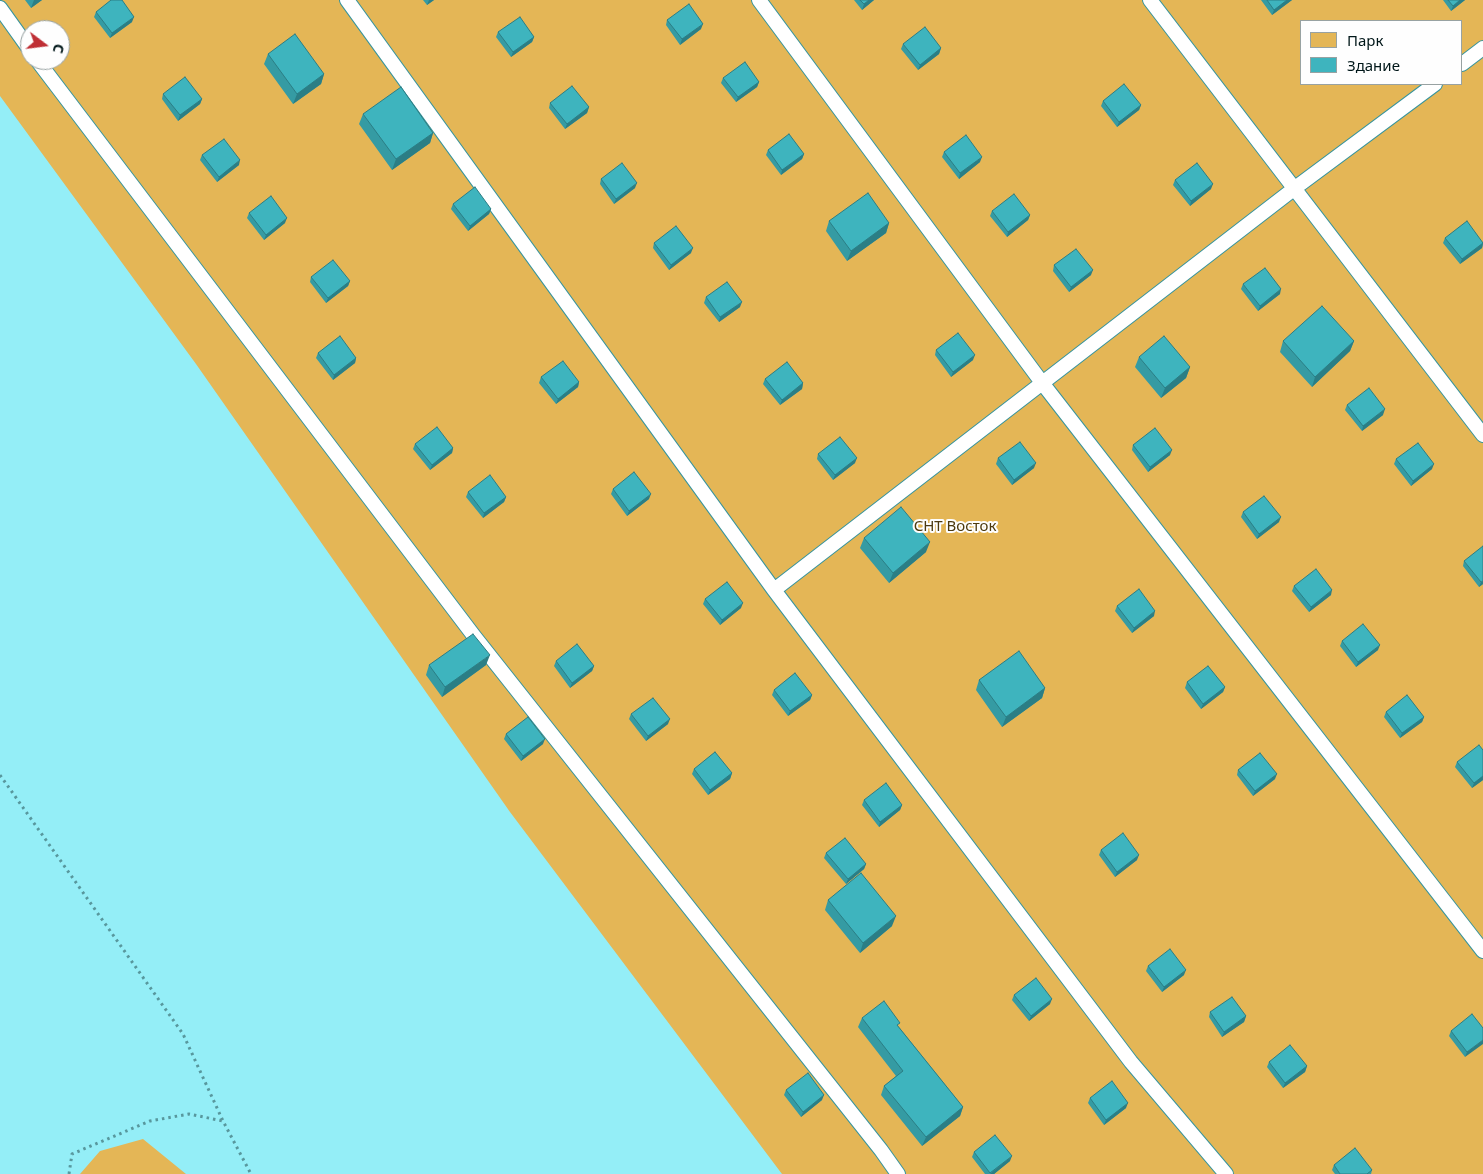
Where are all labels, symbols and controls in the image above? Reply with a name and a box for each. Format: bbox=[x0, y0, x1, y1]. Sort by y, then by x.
north arrow bbox=[20, 20, 70, 70]
legend bbox=[1300, 20, 1463, 85]
text: Парк bbox=[1347, 30, 1383, 50]
text: С bbox=[49, 42, 69, 56]
text: Здание bbox=[1347, 55, 1400, 75]
park label: СНТ Восток bbox=[914, 518, 996, 536]

